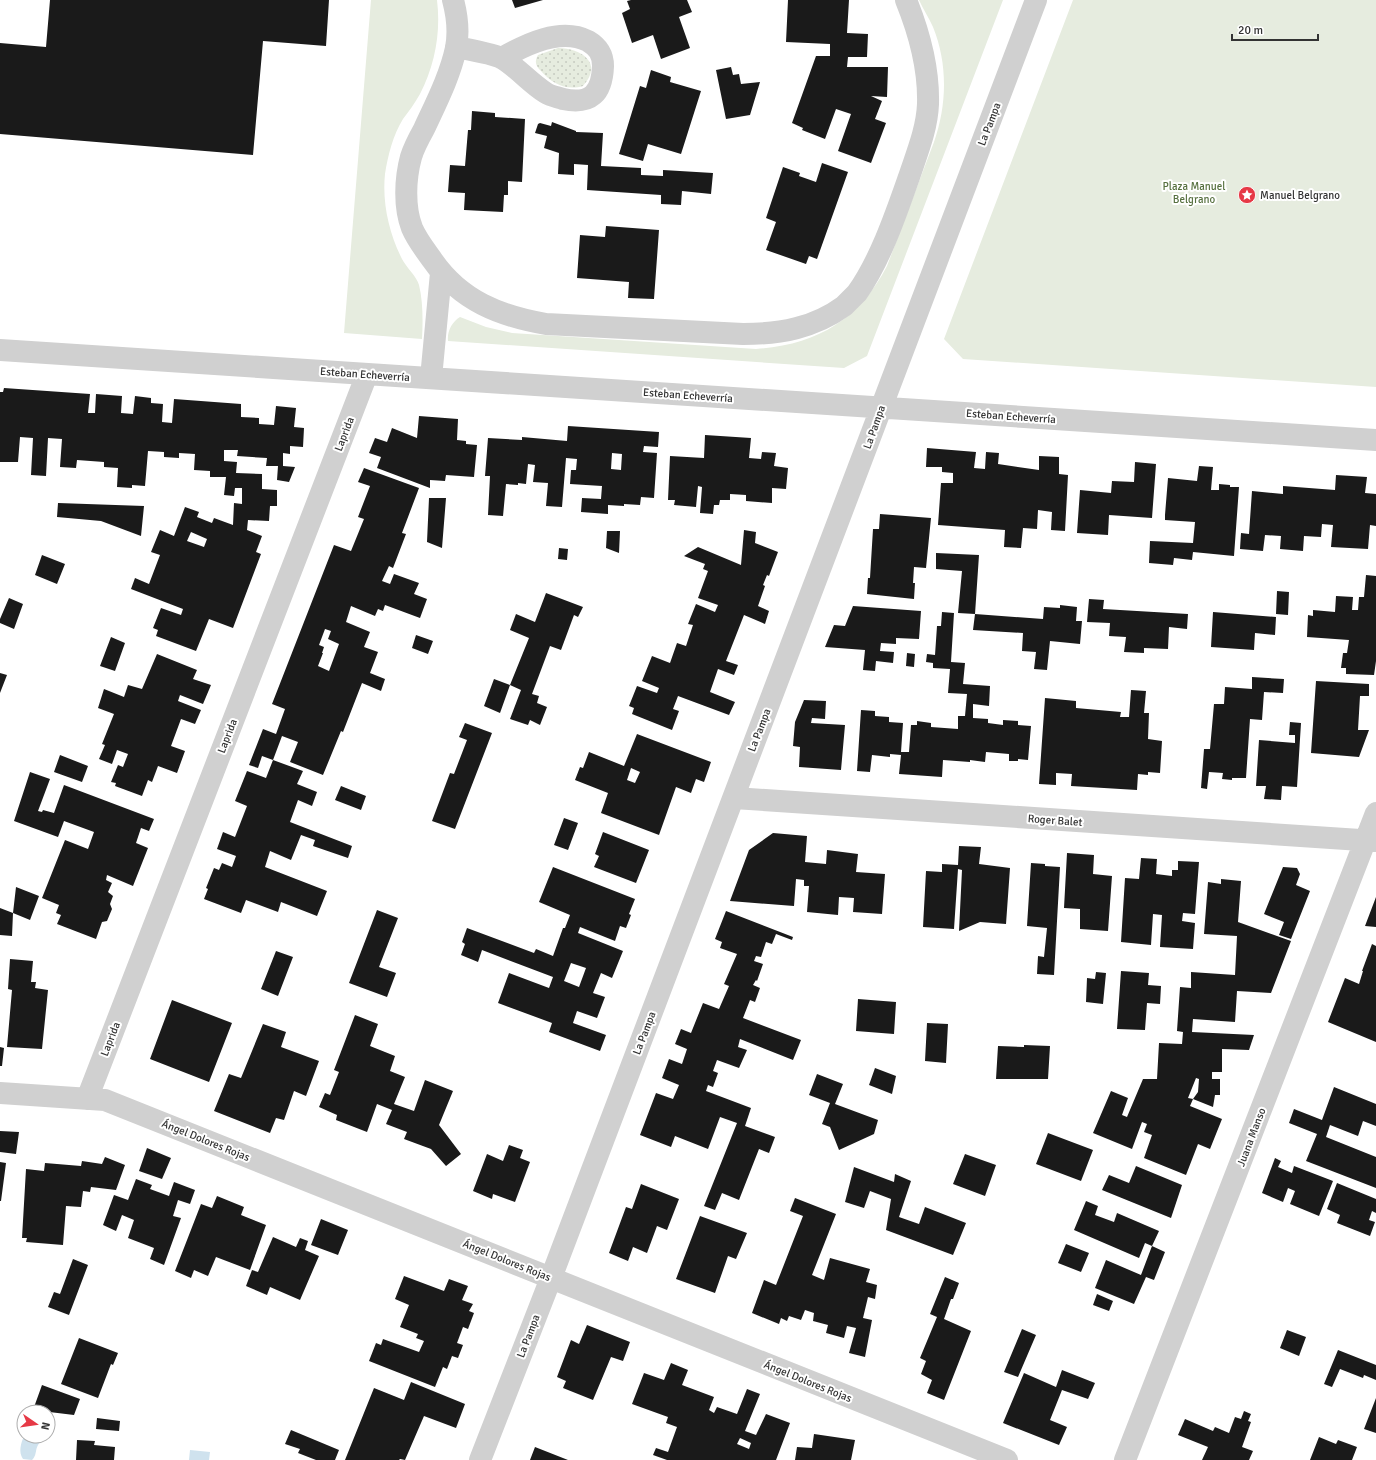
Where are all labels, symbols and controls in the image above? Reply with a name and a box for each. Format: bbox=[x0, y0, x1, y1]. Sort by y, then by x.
scale bar bbox=[1232, 16, 1318, 42]
text: 20 m bbox=[1238, 23, 1263, 38]
street label: La Pampa bbox=[975, 100, 1004, 148]
park label: Plaza Manuel Belgrano bbox=[1162, 180, 1226, 206]
place icon: Manuel Belgrano bbox=[1237, 185, 1257, 205]
place label: Manuel Belgrano bbox=[1260, 189, 1340, 202]
street label: Esteban Echeverría bbox=[320, 365, 411, 384]
street label: Esteban Echeverría bbox=[643, 386, 734, 405]
street label: La Pampa bbox=[861, 403, 888, 451]
street label: Esteban Echeverría bbox=[966, 407, 1057, 426]
street label: Laprida bbox=[332, 415, 357, 453]
street label: La Pampa bbox=[745, 706, 774, 754]
street label: Laprida bbox=[215, 717, 240, 755]
street label: Roger Balet bbox=[1027, 812, 1083, 829]
street label: La Pampa bbox=[630, 1009, 659, 1057]
street label: Laprida bbox=[98, 1020, 123, 1058]
street label: Juana Manso bbox=[1234, 1106, 1269, 1168]
street label: Ángel Dolores Rojas bbox=[160, 1116, 252, 1164]
street label: Ángel Dolores Rojas bbox=[461, 1236, 553, 1284]
street label: La Pampa bbox=[514, 1312, 543, 1360]
street label: Ángel Dolores Rojas bbox=[762, 1357, 854, 1405]
north arrow bbox=[16, 1404, 56, 1444]
text: N bbox=[38, 1421, 52, 1431]

